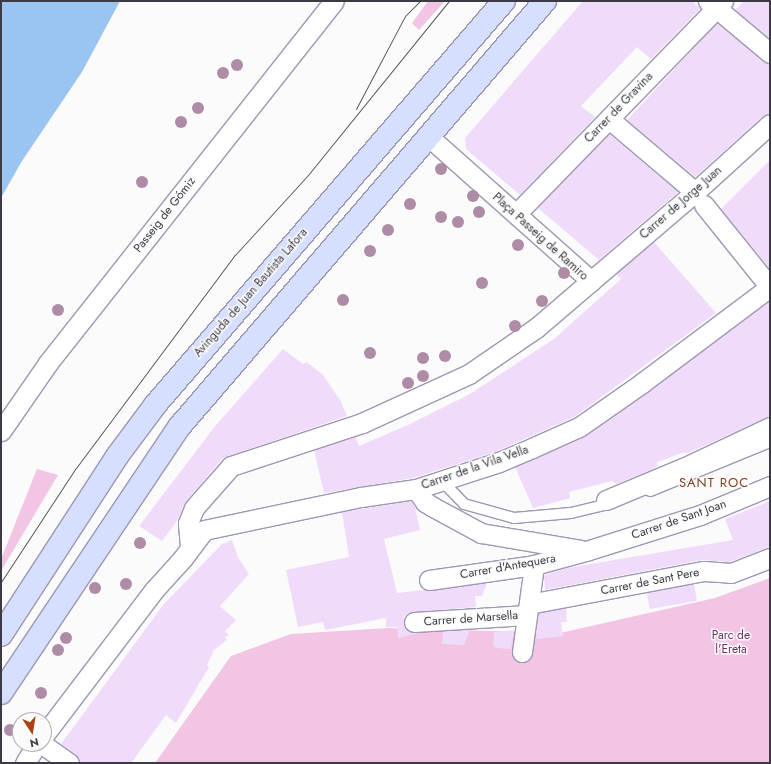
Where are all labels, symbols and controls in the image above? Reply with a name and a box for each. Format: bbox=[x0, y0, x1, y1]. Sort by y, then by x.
street label: Carrer de Gravina bbox=[582, 70, 656, 146]
street label: Carrer de Jorge Juan bbox=[637, 164, 725, 242]
street label: Passeig de Gómiz bbox=[131, 174, 199, 256]
street label: Plaça Passeig de Ramiro bbox=[489, 190, 591, 284]
street label: Avinguda de Juan Bautista Lafora bbox=[191, 226, 311, 360]
street label: Carrer de la Vila Vella bbox=[420, 443, 530, 493]
district label: SANT ROC bbox=[679, 475, 749, 491]
street label: Carrer de Sant Joan bbox=[630, 497, 728, 543]
street label: Carrer d'Antequera bbox=[459, 551, 557, 583]
street label: Carrer de Sant Pere bbox=[599, 565, 701, 599]
street label: Carrer de Marsella bbox=[423, 609, 519, 629]
park label: Parc de l'Ereta bbox=[712, 629, 750, 657]
north arrow bbox=[12, 712, 52, 752]
text: N bbox=[28, 734, 40, 751]

